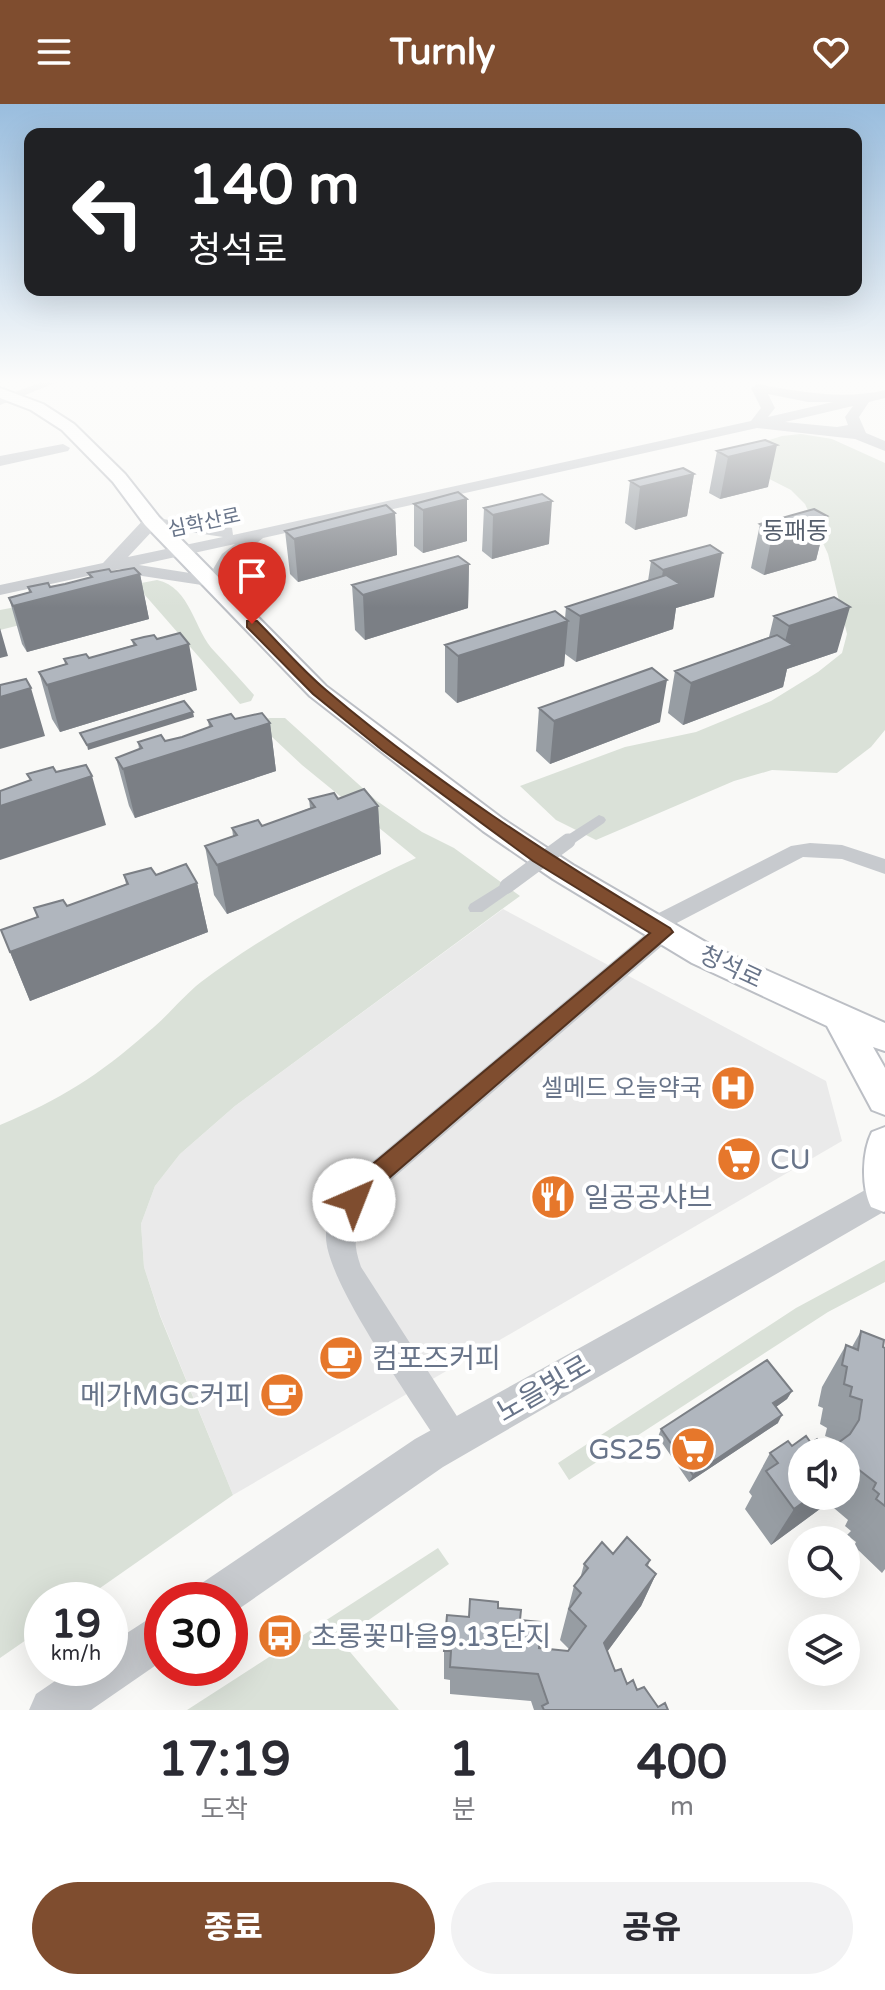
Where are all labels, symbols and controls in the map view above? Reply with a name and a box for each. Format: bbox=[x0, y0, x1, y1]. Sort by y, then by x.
icon: menu bbox=[32, 30, 76, 74]
icon: heart bbox=[809, 30, 853, 74]
text: Turnly bbox=[390, 31, 495, 74]
text: 140 m bbox=[188, 152, 359, 219]
icon: left bbox=[56, 160, 160, 264]
text: 청석로 bbox=[188, 229, 287, 272]
street label: 심학산로 bbox=[166, 504, 243, 542]
district label: 동패동 bbox=[762, 517, 828, 546]
pin bbox=[218, 542, 286, 624]
icon: arrive bbox=[230, 554, 274, 598]
street label: 청석로 bbox=[695, 940, 767, 995]
hospital icon: 셀메드 오늘약국 bbox=[709, 1064, 757, 1112]
place label: 셀메드 오늘약국 bbox=[541, 1074, 702, 1103]
supermarket icon: CU bbox=[715, 1135, 763, 1183]
place label: CU bbox=[770, 1143, 811, 1177]
position arrow bbox=[312, 1158, 396, 1242]
restaurant icon: 일공공샤브 bbox=[529, 1173, 577, 1221]
place label: 일공공샤브 bbox=[584, 1181, 713, 1215]
cafe icon: 컴포즈커피 bbox=[317, 1334, 365, 1382]
place label: 컴포즈커피 bbox=[372, 1342, 501, 1376]
street label: 노을빛로 bbox=[490, 1348, 597, 1429]
cafe icon: 메가MGC커피 bbox=[258, 1371, 306, 1419]
place label: 메가MGC커피 bbox=[80, 1379, 251, 1413]
supermarket icon: GS25 bbox=[669, 1425, 717, 1473]
place label: GS25 bbox=[588, 1433, 662, 1467]
map controls bbox=[788, 1438, 860, 1686]
button: sound bbox=[788, 1438, 860, 1510]
button: search bbox=[788, 1526, 860, 1598]
speed limit sign: 30 bbox=[144, 1582, 248, 1686]
text: 19 bbox=[51, 1600, 101, 1648]
bus stop icon: 초롱꽃마을9.13단지 bbox=[256, 1612, 304, 1660]
button: layers bbox=[788, 1614, 860, 1686]
place label: 초롱꽃마을9.13단지 bbox=[311, 1620, 551, 1654]
text: km/h bbox=[51, 1642, 101, 1666]
text: 17:19 bbox=[158, 1731, 291, 1789]
text: 1 bbox=[449, 1731, 479, 1789]
text: 400 bbox=[637, 1734, 727, 1792]
text: m bbox=[670, 1791, 694, 1822]
text: 도착 bbox=[200, 1794, 248, 1825]
text: 분 bbox=[452, 1794, 476, 1825]
button: 종료 bbox=[32, 1882, 435, 1974]
button: 공유 bbox=[451, 1882, 853, 1974]

